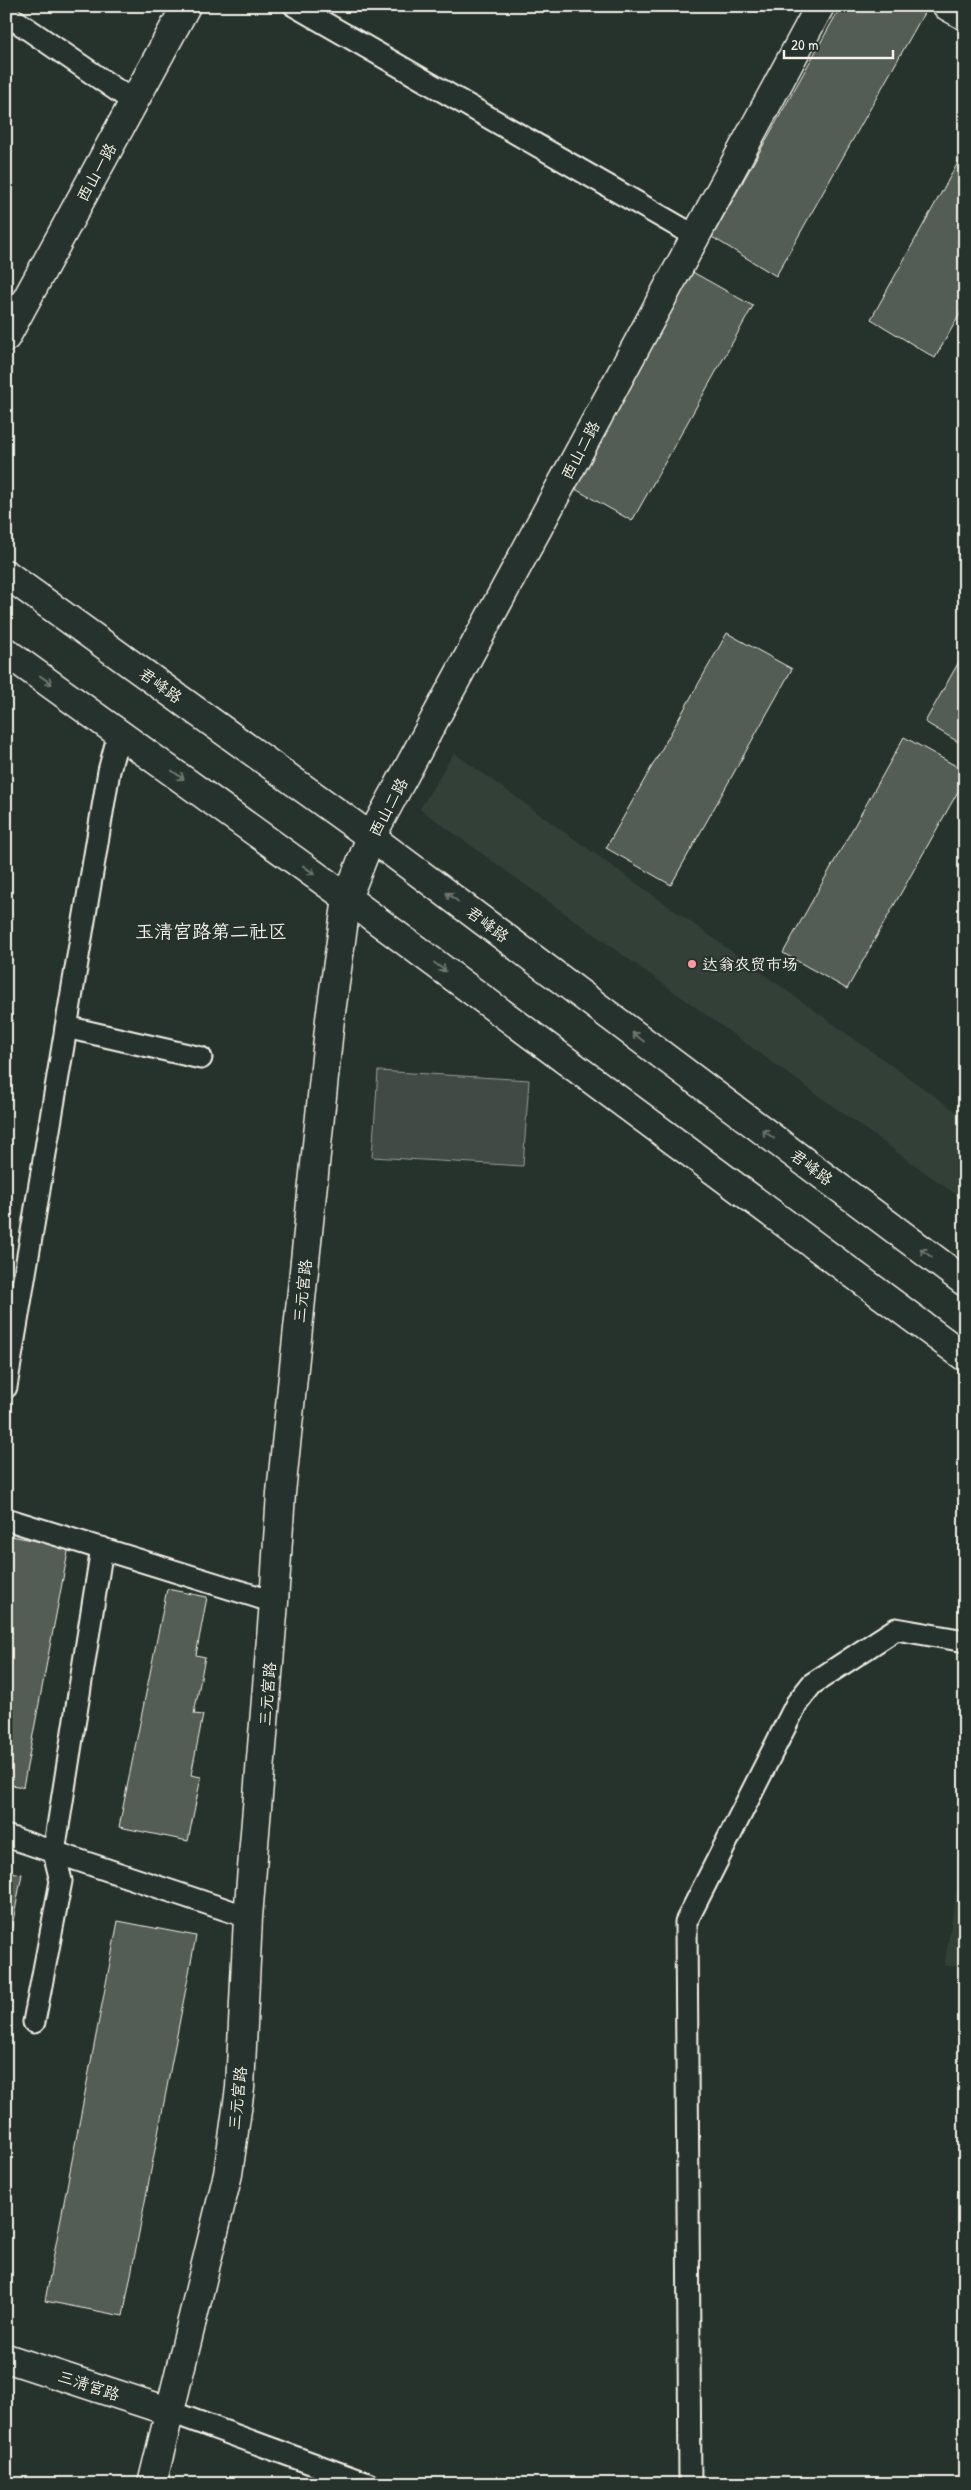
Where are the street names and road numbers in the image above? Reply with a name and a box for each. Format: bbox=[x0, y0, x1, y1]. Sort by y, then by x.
street label: 西山一路 bbox=[71, 139, 121, 205]
street label: 西山二路 bbox=[555, 417, 605, 483]
street label: 君峰路 bbox=[135, 662, 187, 708]
street label: 西山二路 bbox=[363, 774, 413, 840]
street label: 君峰路 bbox=[462, 901, 514, 947]
street label: 君峰路 bbox=[786, 1144, 838, 1190]
street label: 三元宫路 bbox=[288, 1258, 316, 1324]
street label: 三元宫路 bbox=[253, 1661, 281, 1727]
street label: 三元宫路 bbox=[223, 2065, 251, 2131]
street label: 三清宫路 bbox=[55, 2365, 123, 2405]

